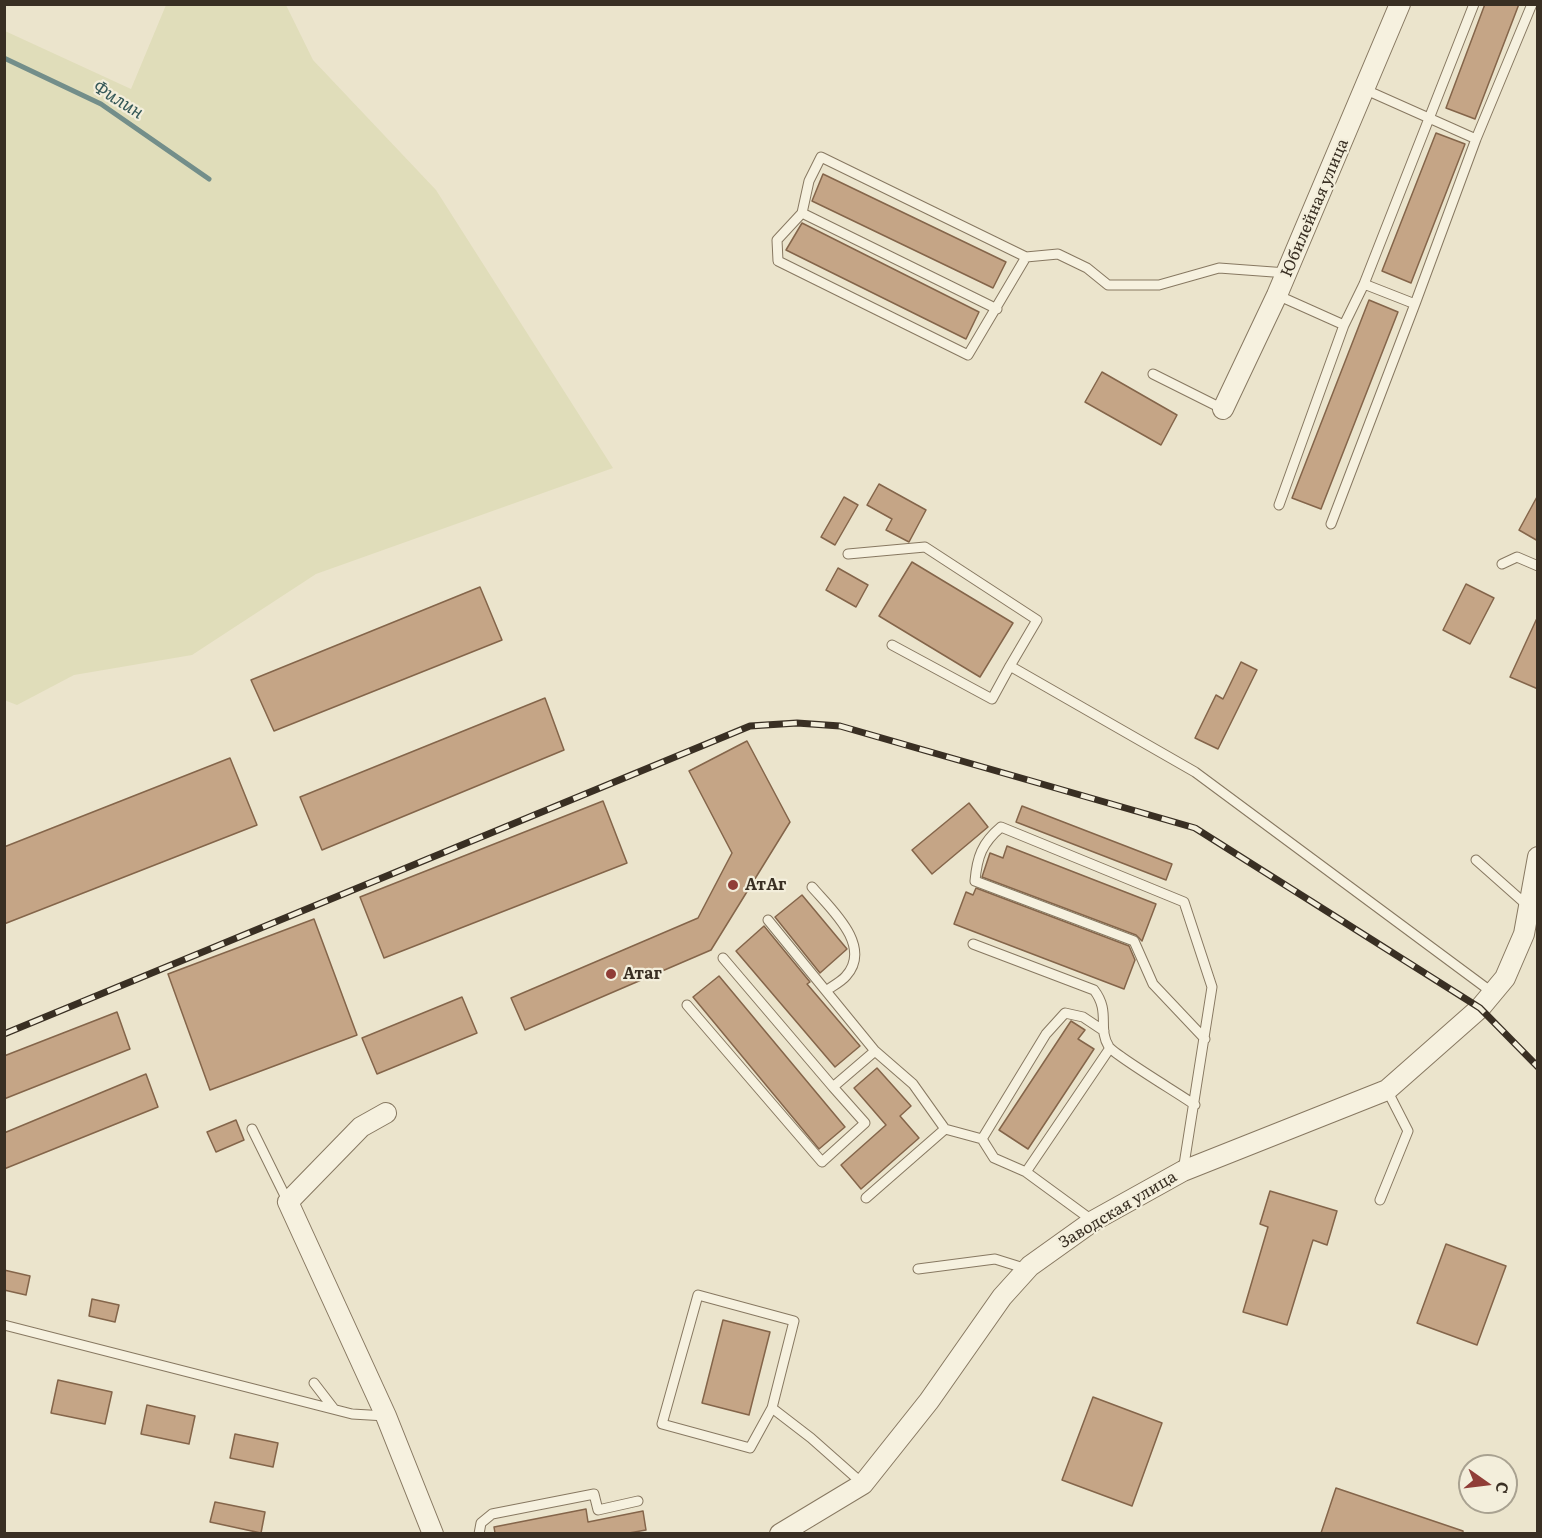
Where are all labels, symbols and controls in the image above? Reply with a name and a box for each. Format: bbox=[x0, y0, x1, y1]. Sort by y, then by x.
water label: Филин bbox=[89, 76, 147, 124]
street label: Юбилейная улица bbox=[1277, 136, 1353, 280]
place label: АтАг bbox=[745, 875, 787, 895]
marker: АтАг bbox=[726, 878, 740, 892]
place label: Атаг bbox=[623, 964, 662, 984]
marker: Атаг bbox=[604, 967, 618, 981]
street label: Заводская улица bbox=[1056, 1167, 1180, 1253]
north arrow bbox=[1458, 1454, 1518, 1514]
text: С bbox=[1491, 1479, 1517, 1496]

